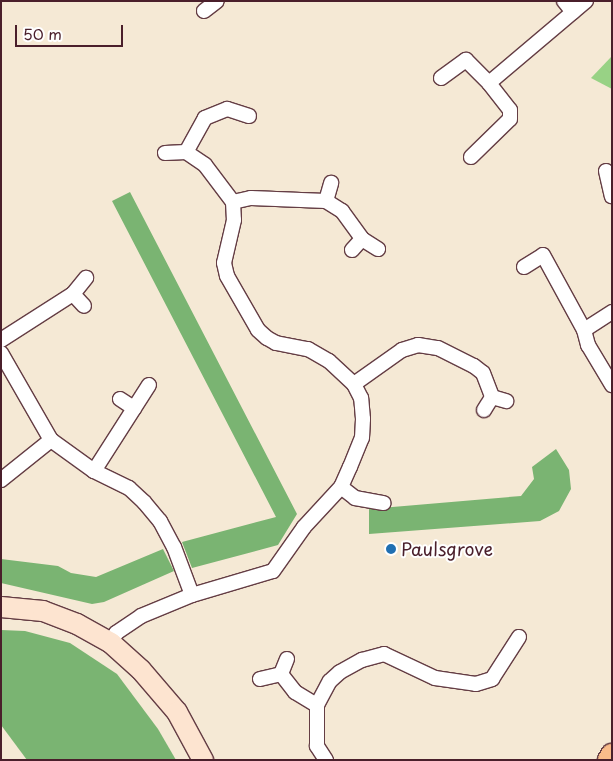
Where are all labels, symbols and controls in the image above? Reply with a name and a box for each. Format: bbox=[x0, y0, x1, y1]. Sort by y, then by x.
scale bar bbox=[18, 15, 125, 47]
text: 50 m bbox=[23, 22, 62, 45]
place label: Paulsgrove bbox=[401, 538, 493, 560]
marker: Paulsgrove bbox=[385, 543, 397, 555]

